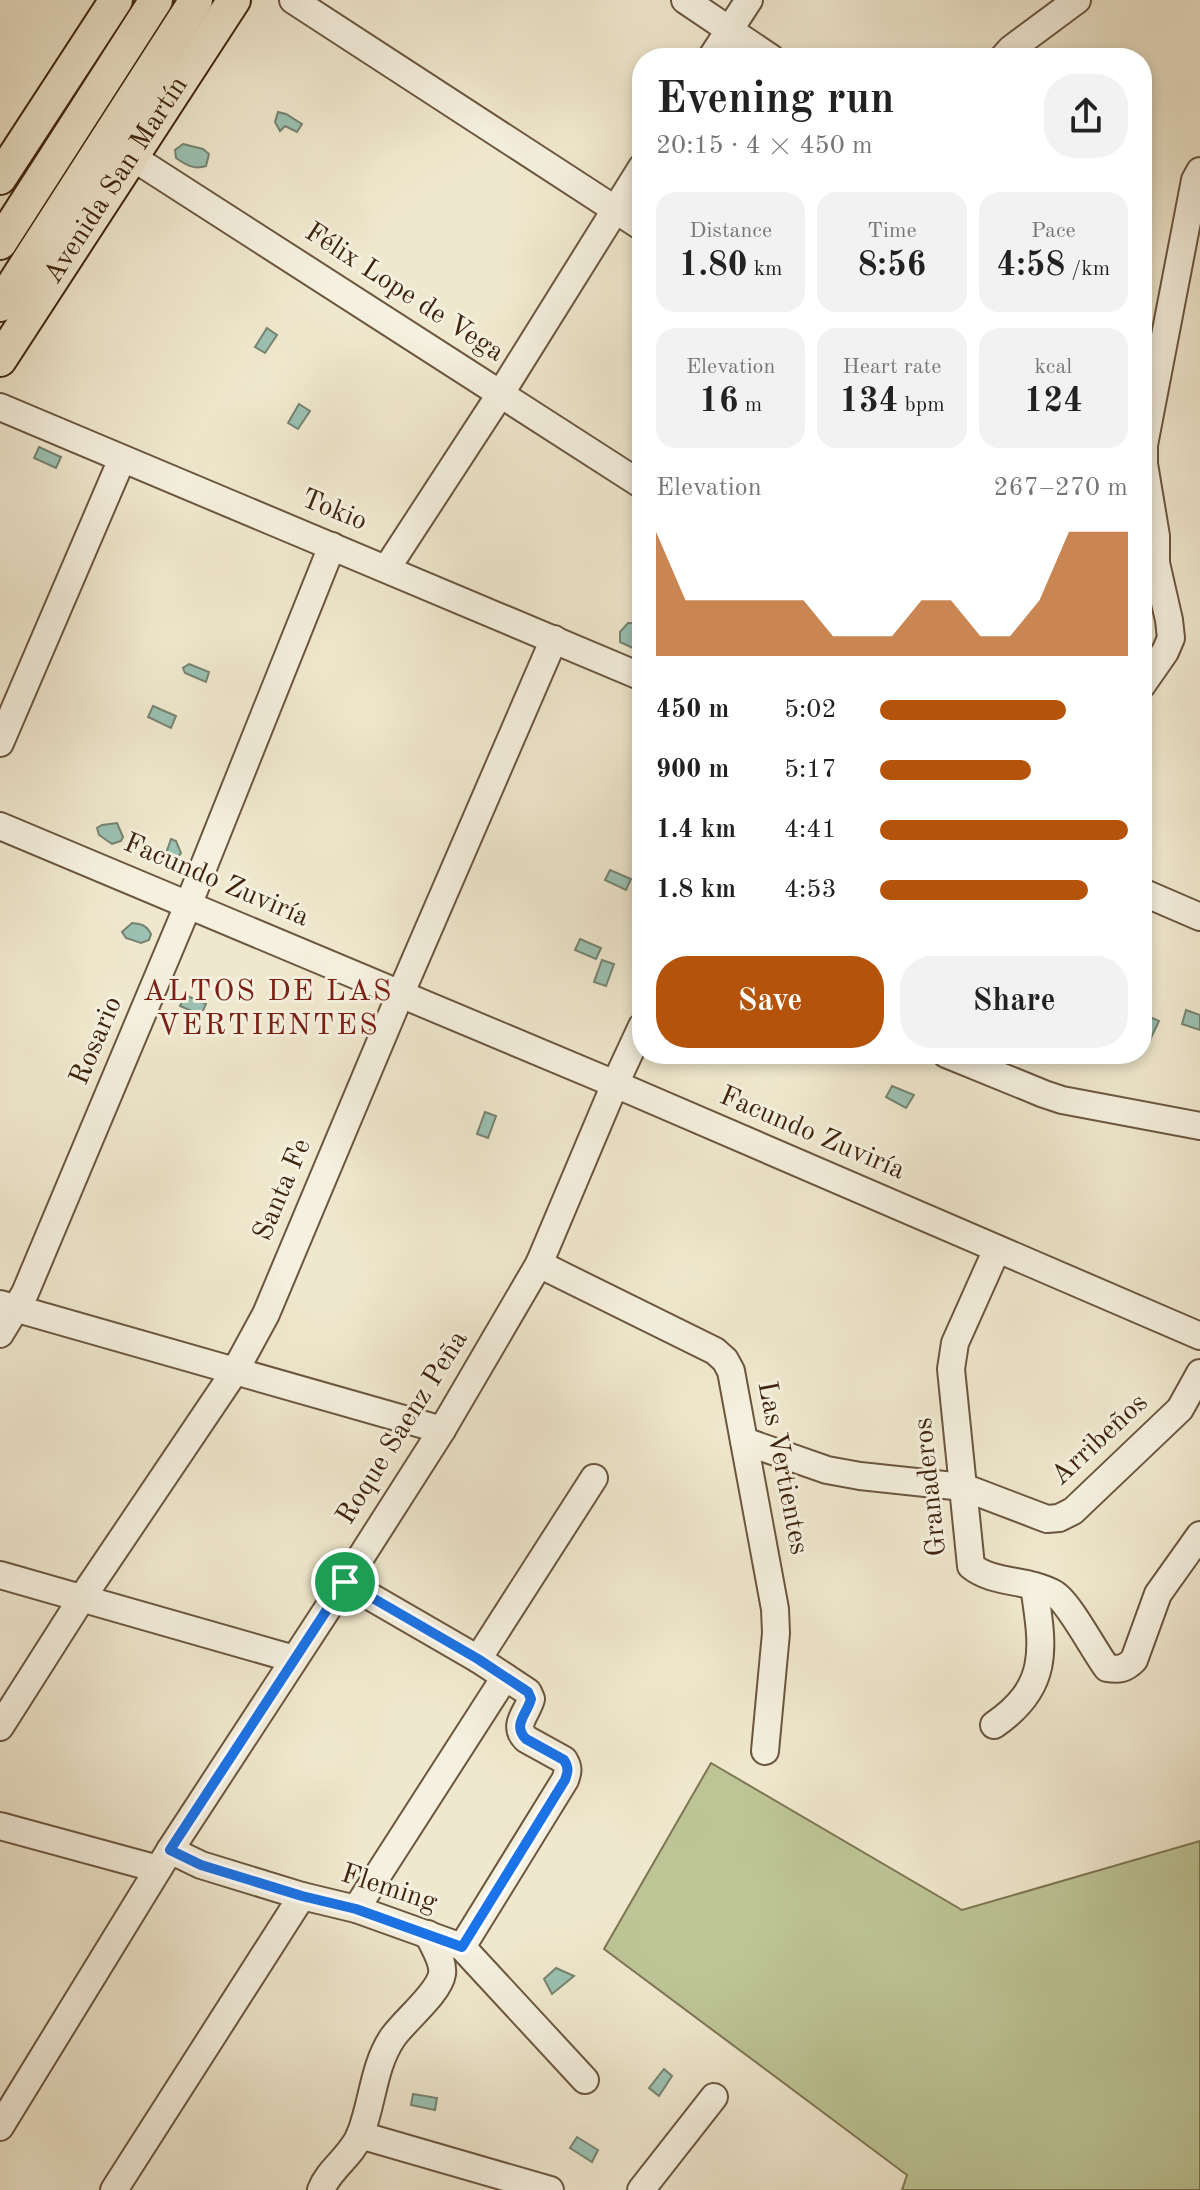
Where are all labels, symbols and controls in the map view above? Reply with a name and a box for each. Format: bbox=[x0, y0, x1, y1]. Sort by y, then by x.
street label: Avenida San Martín bbox=[39, 72, 194, 289]
button: share bbox=[1044, 74, 1128, 158]
text: Evening run bbox=[656, 78, 894, 122]
text: 20:15 · 4 × 450 m bbox=[656, 133, 873, 159]
street label: Félix Lope de Vega bbox=[299, 218, 509, 368]
text: Distance bbox=[689, 220, 772, 242]
text: Time bbox=[867, 220, 917, 242]
text: Pace bbox=[1031, 220, 1076, 242]
text: 1.80 bbox=[679, 249, 747, 283]
text: 8:56 bbox=[858, 249, 926, 283]
text: 4:58 bbox=[996, 249, 1065, 283]
text: km bbox=[747, 258, 783, 280]
text: /km bbox=[1065, 258, 1110, 280]
text: Elevation bbox=[686, 356, 775, 378]
text: Heart rate bbox=[843, 356, 941, 378]
text: kcal bbox=[1034, 356, 1072, 378]
text: 16 bbox=[699, 385, 739, 419]
text: 134 bbox=[839, 385, 898, 419]
text: 124 bbox=[1024, 385, 1083, 419]
text: m bbox=[739, 394, 762, 416]
text: bpm bbox=[898, 394, 945, 416]
text: Elevation bbox=[656, 475, 762, 501]
text: 267–270 m bbox=[993, 475, 1128, 501]
street label: Tokio bbox=[297, 485, 371, 537]
text: 450 m bbox=[656, 697, 729, 723]
text: 5:02 bbox=[784, 697, 837, 723]
text: 900 m bbox=[656, 757, 729, 783]
text: 5:17 bbox=[784, 757, 837, 783]
text: 1.4 km bbox=[656, 817, 736, 843]
text: 4:41 bbox=[784, 817, 837, 843]
street label: Facundo Zuviría bbox=[119, 829, 313, 933]
text: 1.8 km bbox=[656, 877, 736, 903]
text: 4:53 bbox=[784, 877, 837, 903]
button: Save bbox=[656, 956, 884, 1048]
button: Share bbox=[900, 956, 1128, 1048]
district label: ALTOS DE LAS VERTIENTES bbox=[143, 977, 393, 1041]
street label: Rosario bbox=[66, 993, 128, 1089]
street label: Facundo Zuviría bbox=[715, 1082, 909, 1186]
street label: Santa Fe bbox=[249, 1135, 317, 1245]
street label: Roque Saenz Peña bbox=[332, 1326, 474, 1530]
street label: Las Vertientes bbox=[751, 1379, 813, 1557]
street label: Arribeños bbox=[1046, 1389, 1154, 1491]
street label: Granaderos bbox=[910, 1416, 952, 1558]
pin bbox=[311, 1548, 379, 1616]
icon: arrive bbox=[323, 1560, 367, 1604]
street label: Fleming bbox=[337, 1860, 441, 1918]

